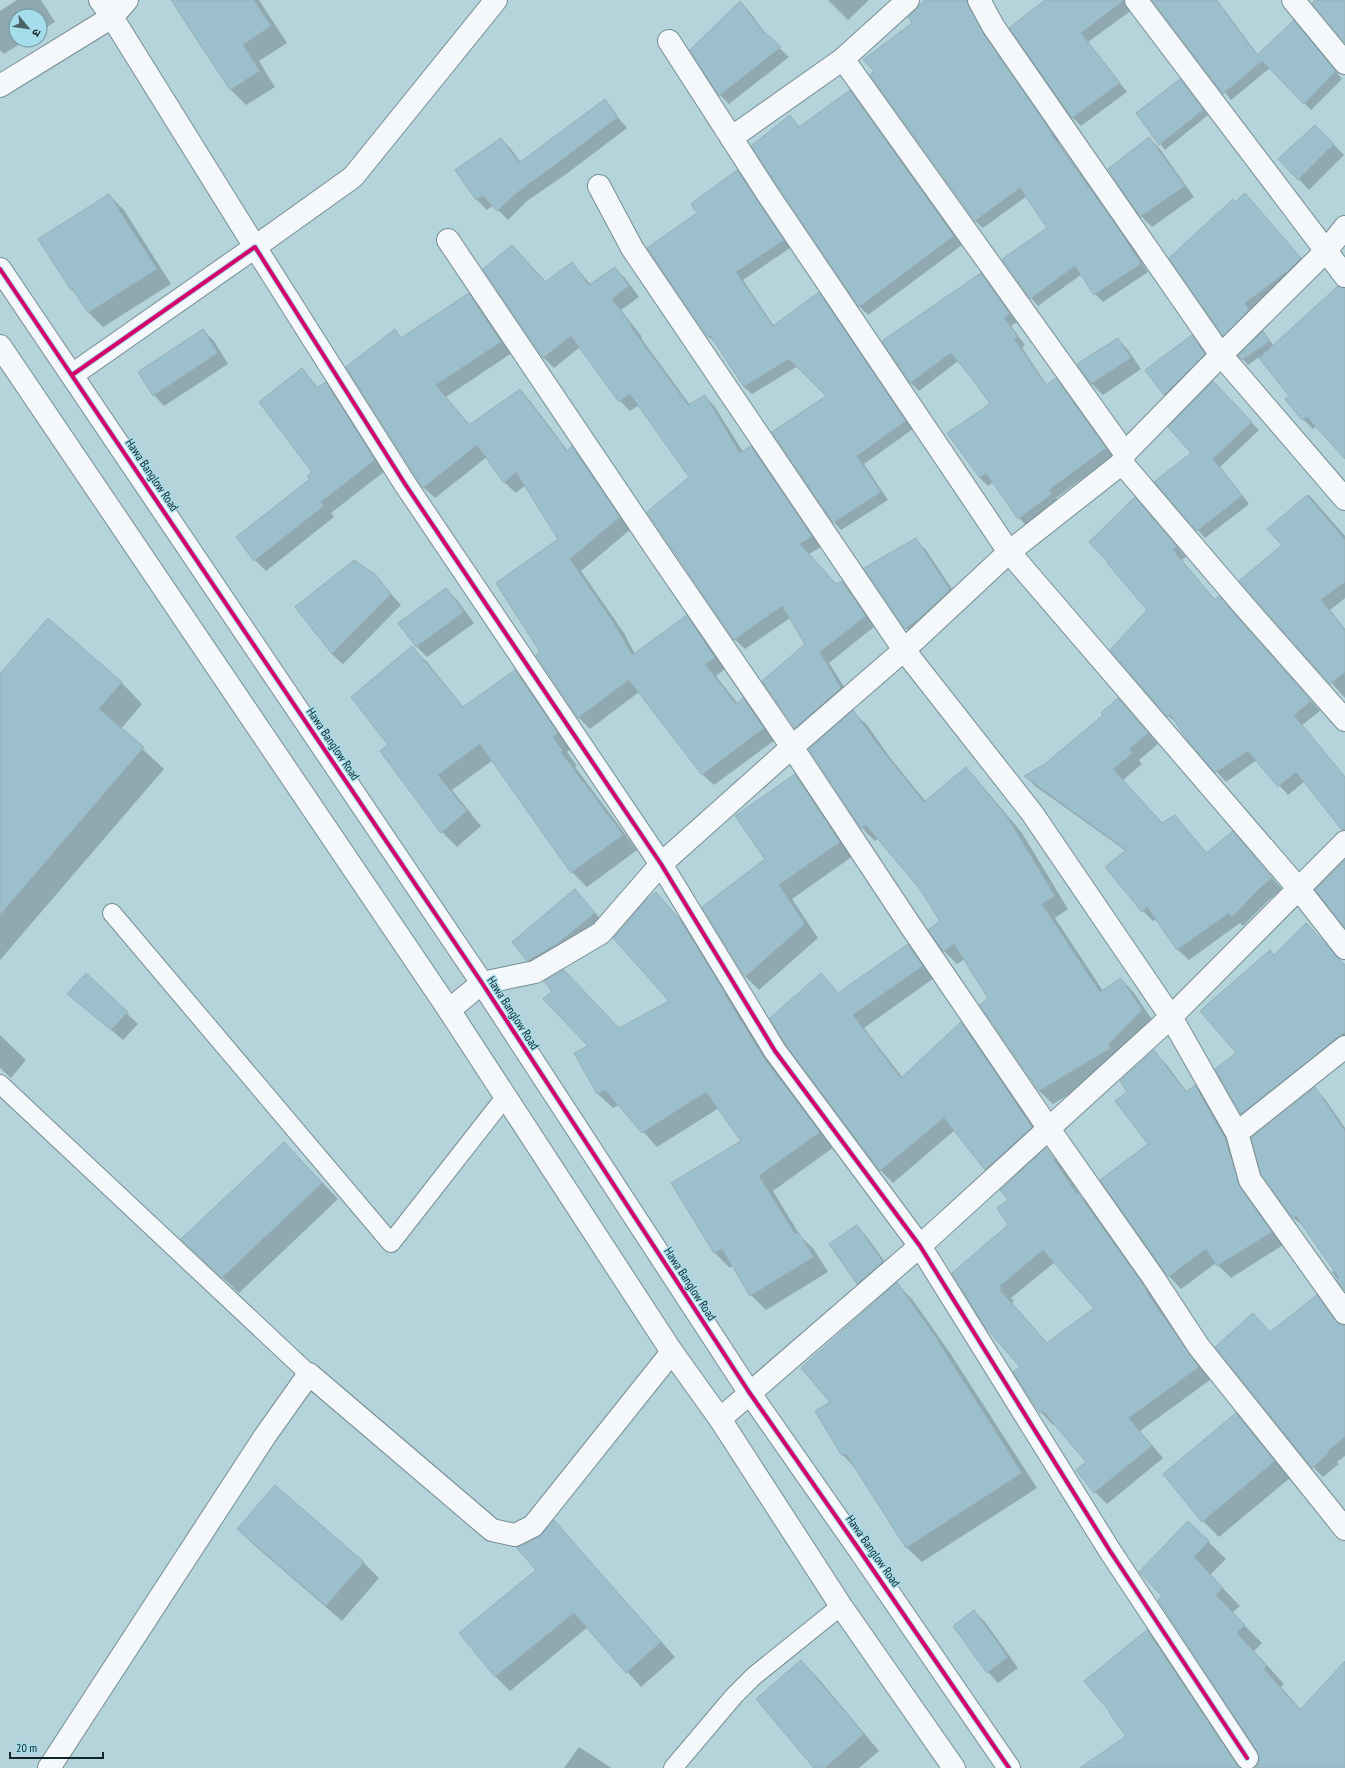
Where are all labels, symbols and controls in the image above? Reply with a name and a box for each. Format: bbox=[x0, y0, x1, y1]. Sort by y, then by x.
north arrow bbox=[8, 8, 48, 48]
text: उ bbox=[29, 27, 44, 40]
street label: Hawa Banglow Road bbox=[123, 436, 182, 514]
street label: Hawa Banglow Road bbox=[304, 705, 363, 783]
street label: Hawa Banglow Road bbox=[484, 973, 543, 1052]
street label: Hawa Banglow Road bbox=[661, 1244, 720, 1323]
street label: Hawa Banglow Road bbox=[843, 1512, 904, 1590]
scale bar bbox=[10, 1734, 103, 1760]
text: 20 m bbox=[16, 1740, 37, 1755]

